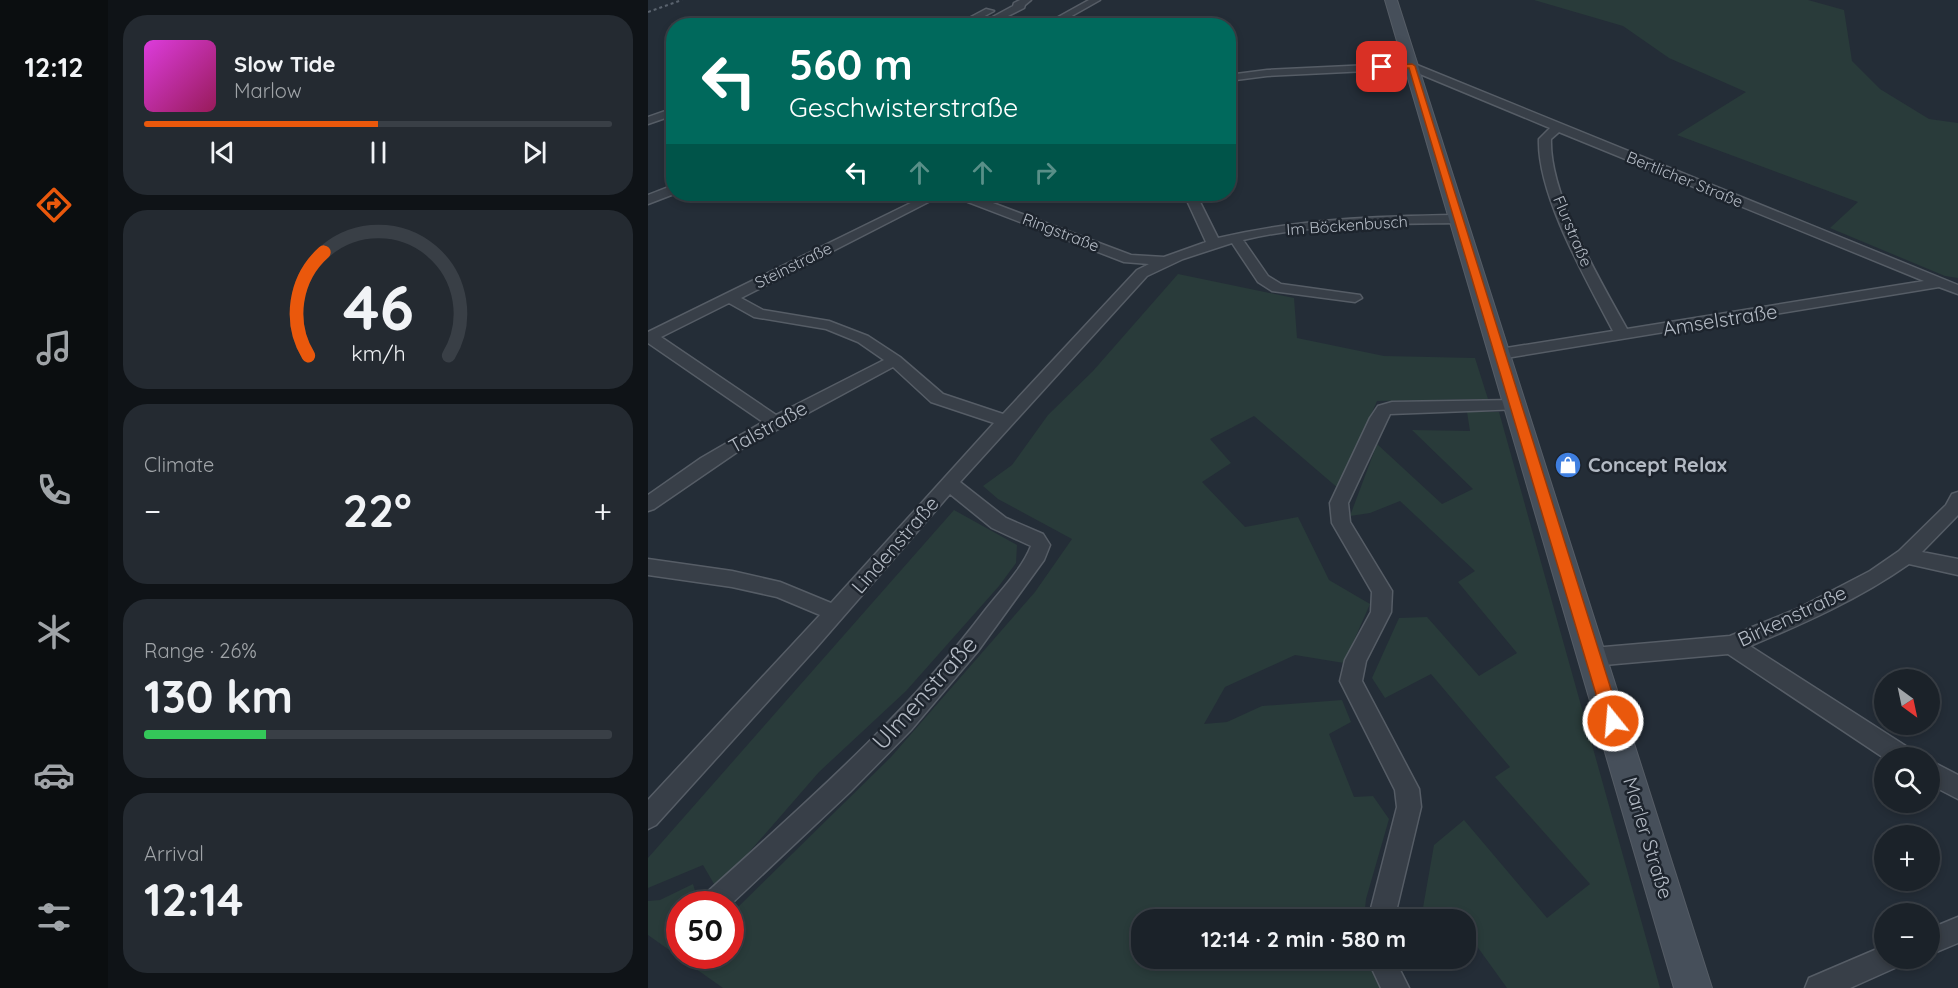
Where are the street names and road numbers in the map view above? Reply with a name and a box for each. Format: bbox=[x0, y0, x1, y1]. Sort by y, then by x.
street label: Bertlicher Straße bbox=[1624, 147, 1746, 211]
street label: Flurstraße bbox=[1549, 192, 1597, 270]
street label: Ringstraße bbox=[1020, 208, 1102, 256]
street label: Im Böckenbusch bbox=[1286, 211, 1408, 239]
street label: Steinstraße bbox=[751, 238, 835, 292]
street label: Amselstraße bbox=[1661, 298, 1779, 341]
street label: Talstraße bbox=[724, 395, 811, 458]
street label: Lindenstraße bbox=[846, 491, 944, 598]
street label: Birkenstraße bbox=[1733, 579, 1850, 652]
street label: Ulmenstraße bbox=[865, 629, 983, 755]
street label: Marler Straße bbox=[1618, 774, 1679, 902]

